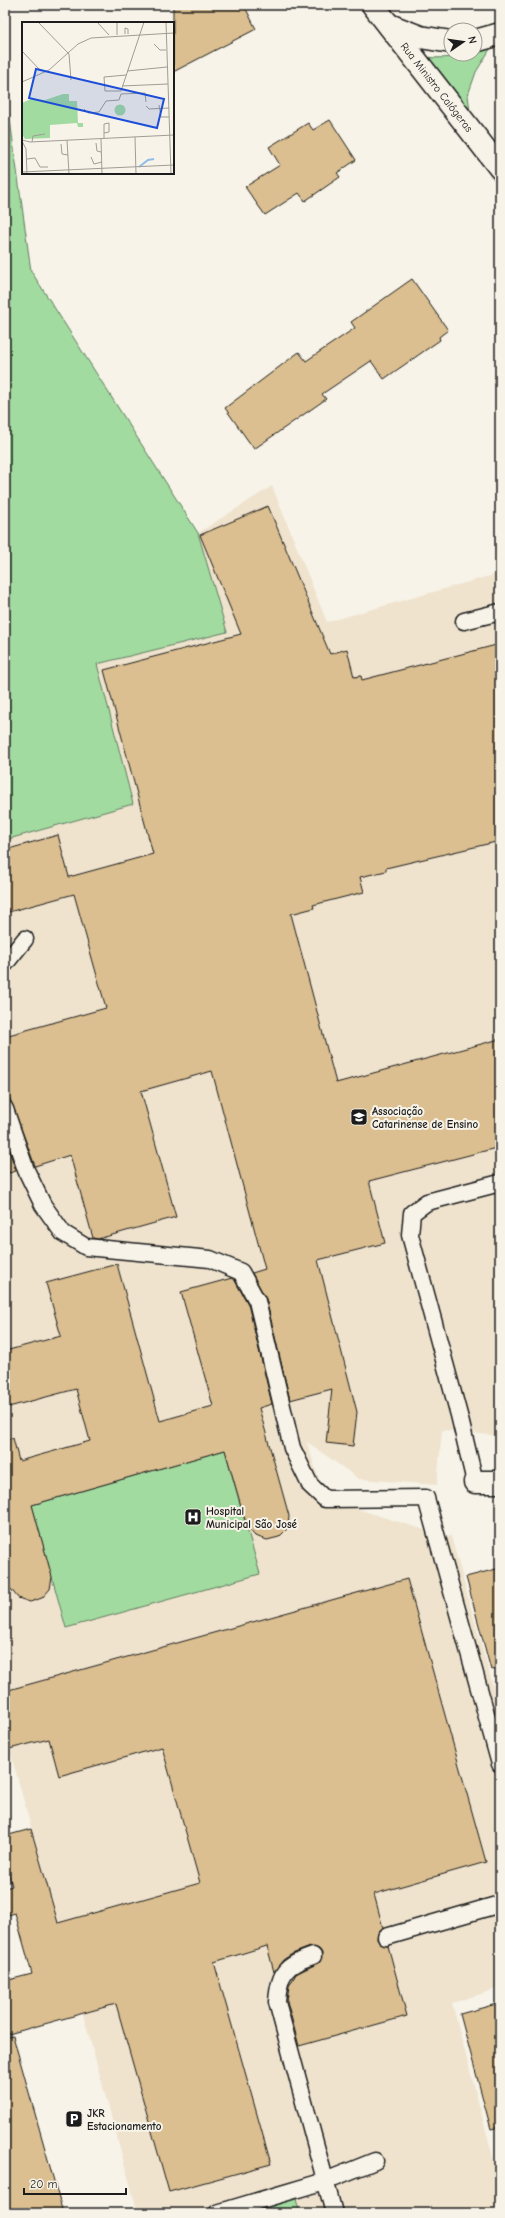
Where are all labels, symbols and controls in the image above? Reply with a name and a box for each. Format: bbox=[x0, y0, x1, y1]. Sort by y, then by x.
inset map bbox=[22, 22, 174, 174]
north arrow bbox=[443, 22, 483, 62]
text: N bbox=[465, 35, 479, 45]
street label: Rua Ministro Calógeras bbox=[398, 40, 476, 135]
place label: Associação Catarinense de Ensino bbox=[372, 1105, 478, 1131]
school or university icon: Associação Catarinense de Ensino bbox=[349, 1107, 369, 1127]
place label: Hospital Municipal São José bbox=[206, 1505, 298, 1531]
hospital icon: Hospital Municipal São José bbox=[183, 1507, 203, 1527]
place label: JKR Estacionamento bbox=[87, 2107, 162, 2133]
parking icon: JKR Estacionamento bbox=[64, 2109, 84, 2129]
scale bar bbox=[24, 2170, 126, 2196]
text: 20 m bbox=[30, 2177, 58, 2191]

